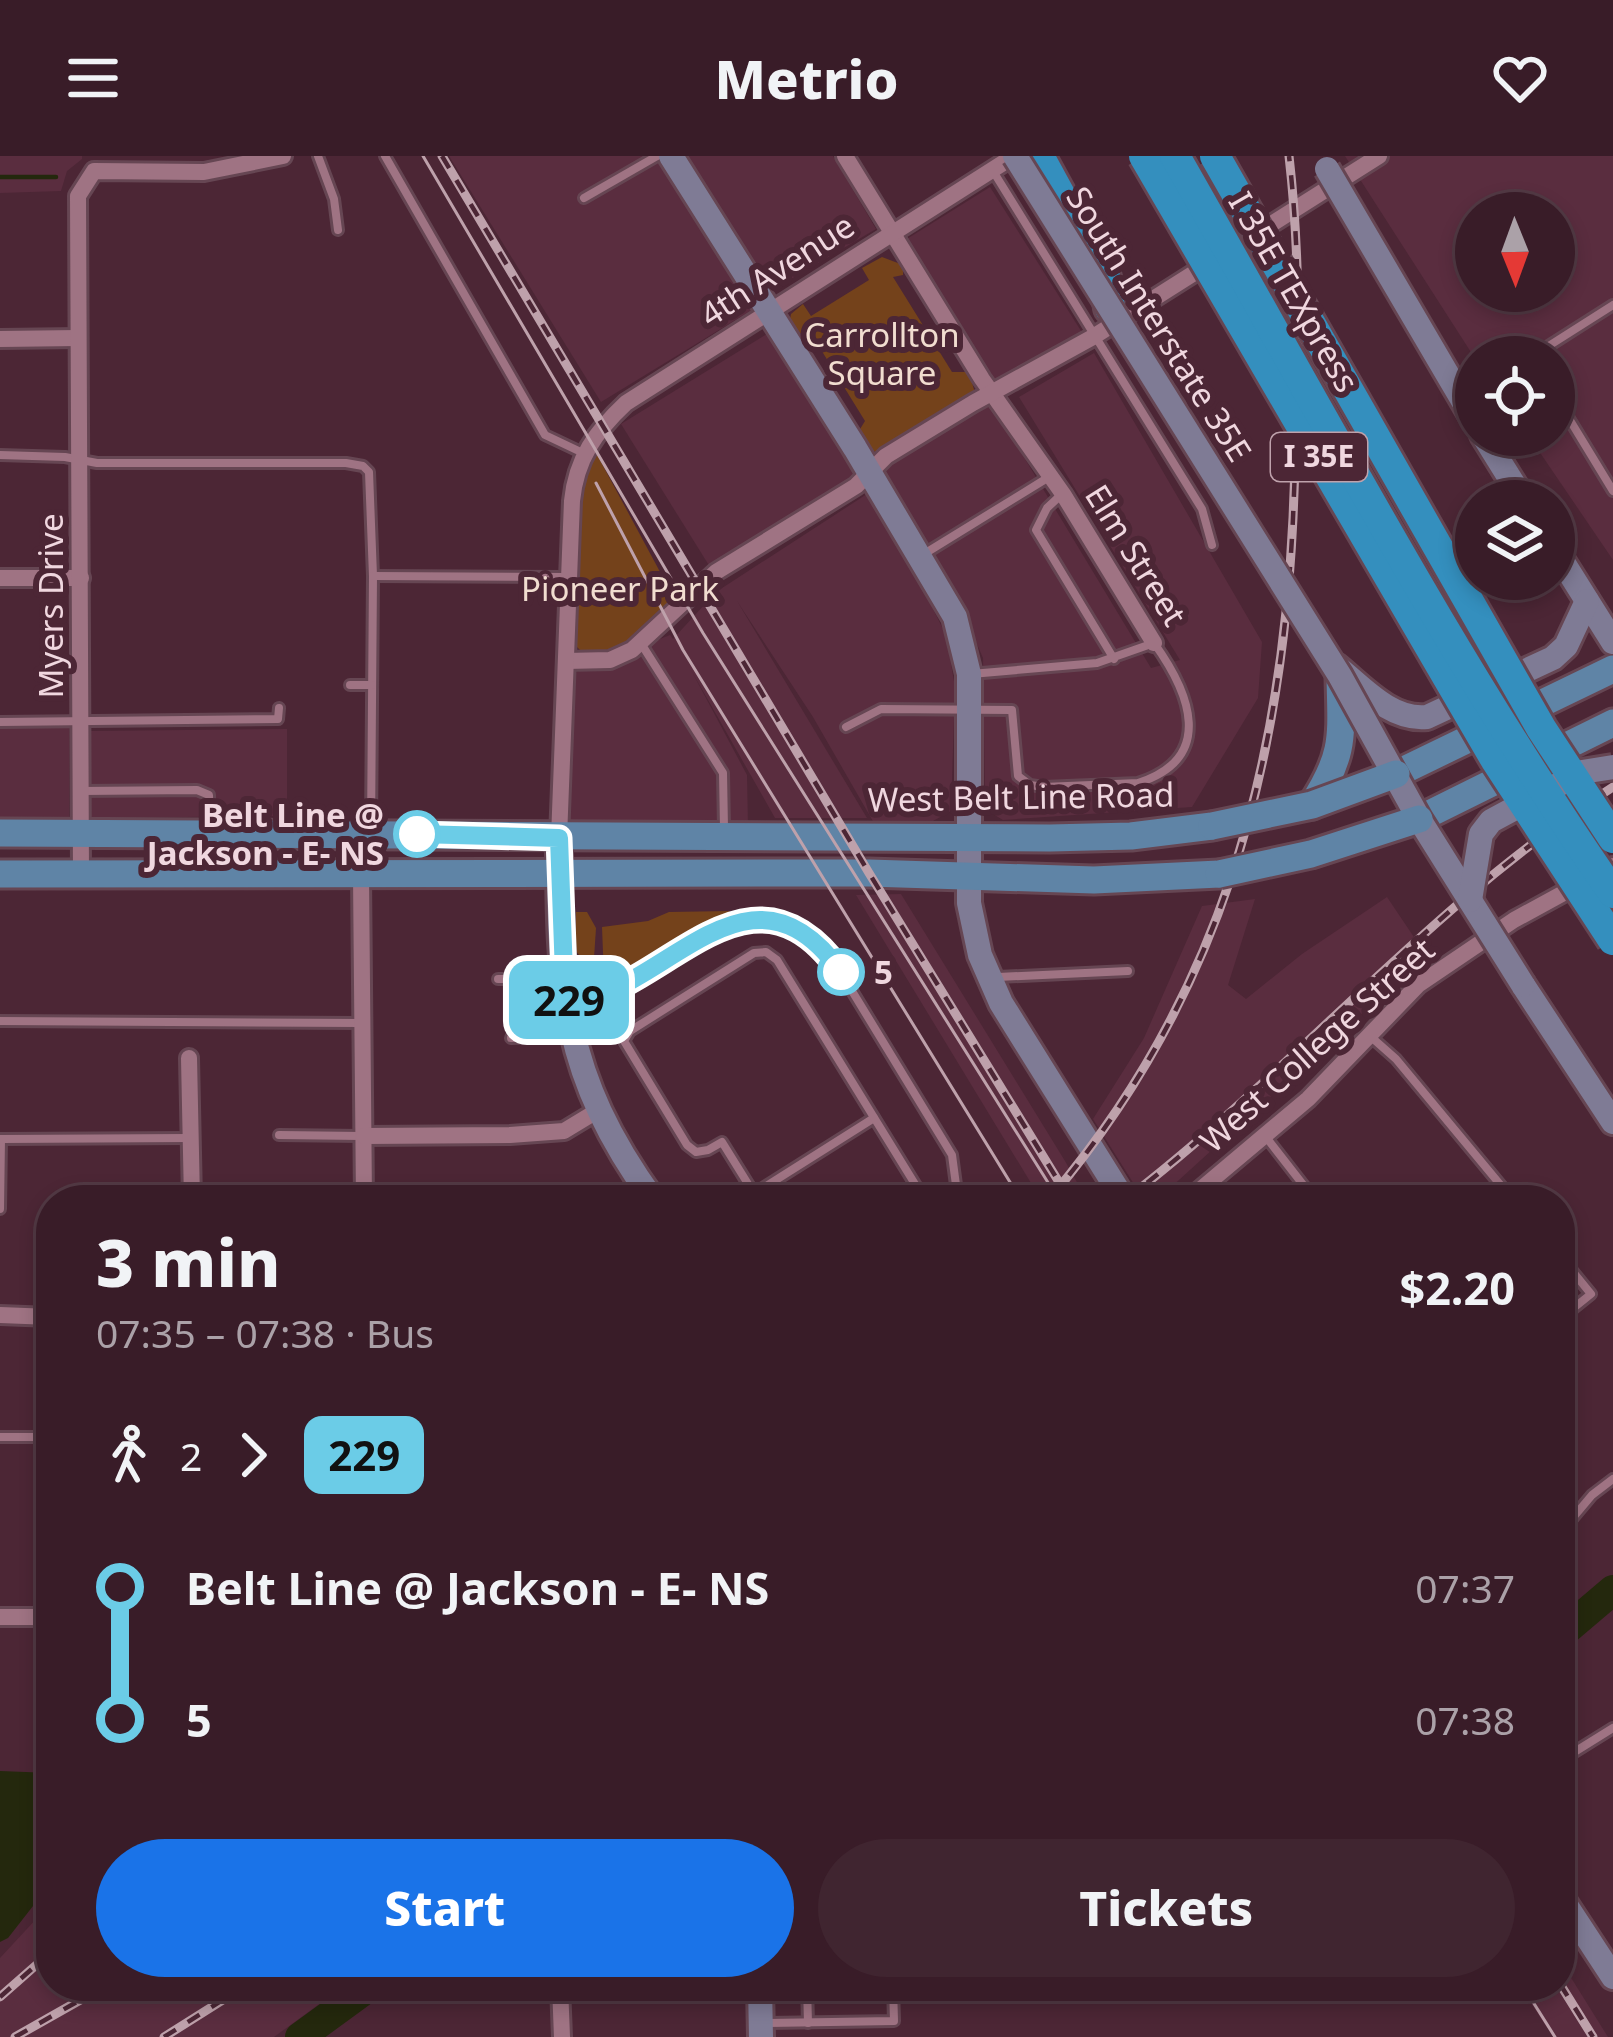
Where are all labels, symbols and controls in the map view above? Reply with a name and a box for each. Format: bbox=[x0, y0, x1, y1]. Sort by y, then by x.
text: Metrio bbox=[715, 41, 898, 115]
icon: menu bbox=[60, 45, 126, 111]
icon: heart bbox=[1487, 45, 1553, 111]
street label: South Interstate 35E bbox=[1056, 178, 1262, 470]
street label: I 35E TEXpress bbox=[1219, 184, 1370, 400]
north arrow bbox=[1455, 192, 1575, 312]
map controls bbox=[1455, 192, 1575, 600]
street label: 4th Avenue bbox=[691, 203, 863, 336]
park label: Carrollton Square bbox=[804, 312, 960, 395]
button: locate bbox=[1455, 336, 1575, 456]
road number: I 35E bbox=[1271, 433, 1367, 481]
street label: Elm Street bbox=[1075, 476, 1198, 634]
button: layers bbox=[1455, 480, 1575, 600]
street label: Myers Drive bbox=[28, 514, 73, 699]
park label: Pioneer Park bbox=[521, 566, 719, 611]
street label: West Belt Line Road bbox=[867, 771, 1175, 822]
place label: Belt Line @ Jackson - E- NS bbox=[144, 792, 384, 875]
marker: Belt Line @ Jackson - E- NS bbox=[395, 812, 439, 856]
street label: West College Street bbox=[1190, 927, 1444, 1162]
place label: 5 bbox=[874, 949, 893, 994]
marker: 5 bbox=[819, 950, 863, 994]
line badge: 229 bbox=[500, 961, 638, 1039]
text: 229 bbox=[533, 971, 605, 1028]
text: 3 min bbox=[96, 1216, 280, 1306]
text: $2.20 bbox=[1399, 1257, 1515, 1318]
text: 07:35 – 07:38 · Bus bbox=[96, 1306, 434, 1359]
icon: walk bbox=[96, 1422, 162, 1488]
icon: forward bbox=[220, 1422, 286, 1488]
text: 229 bbox=[328, 1426, 400, 1483]
text: 2 bbox=[180, 1429, 202, 1482]
text: Belt Line @ Jackson - E- NS bbox=[186, 1557, 769, 1618]
text: 07:37 bbox=[1415, 1561, 1515, 1614]
text: 5 bbox=[186, 1689, 212, 1750]
text: 07:38 bbox=[1415, 1693, 1515, 1746]
button: Start bbox=[96, 1839, 794, 1977]
button: Tickets bbox=[818, 1839, 1515, 1977]

